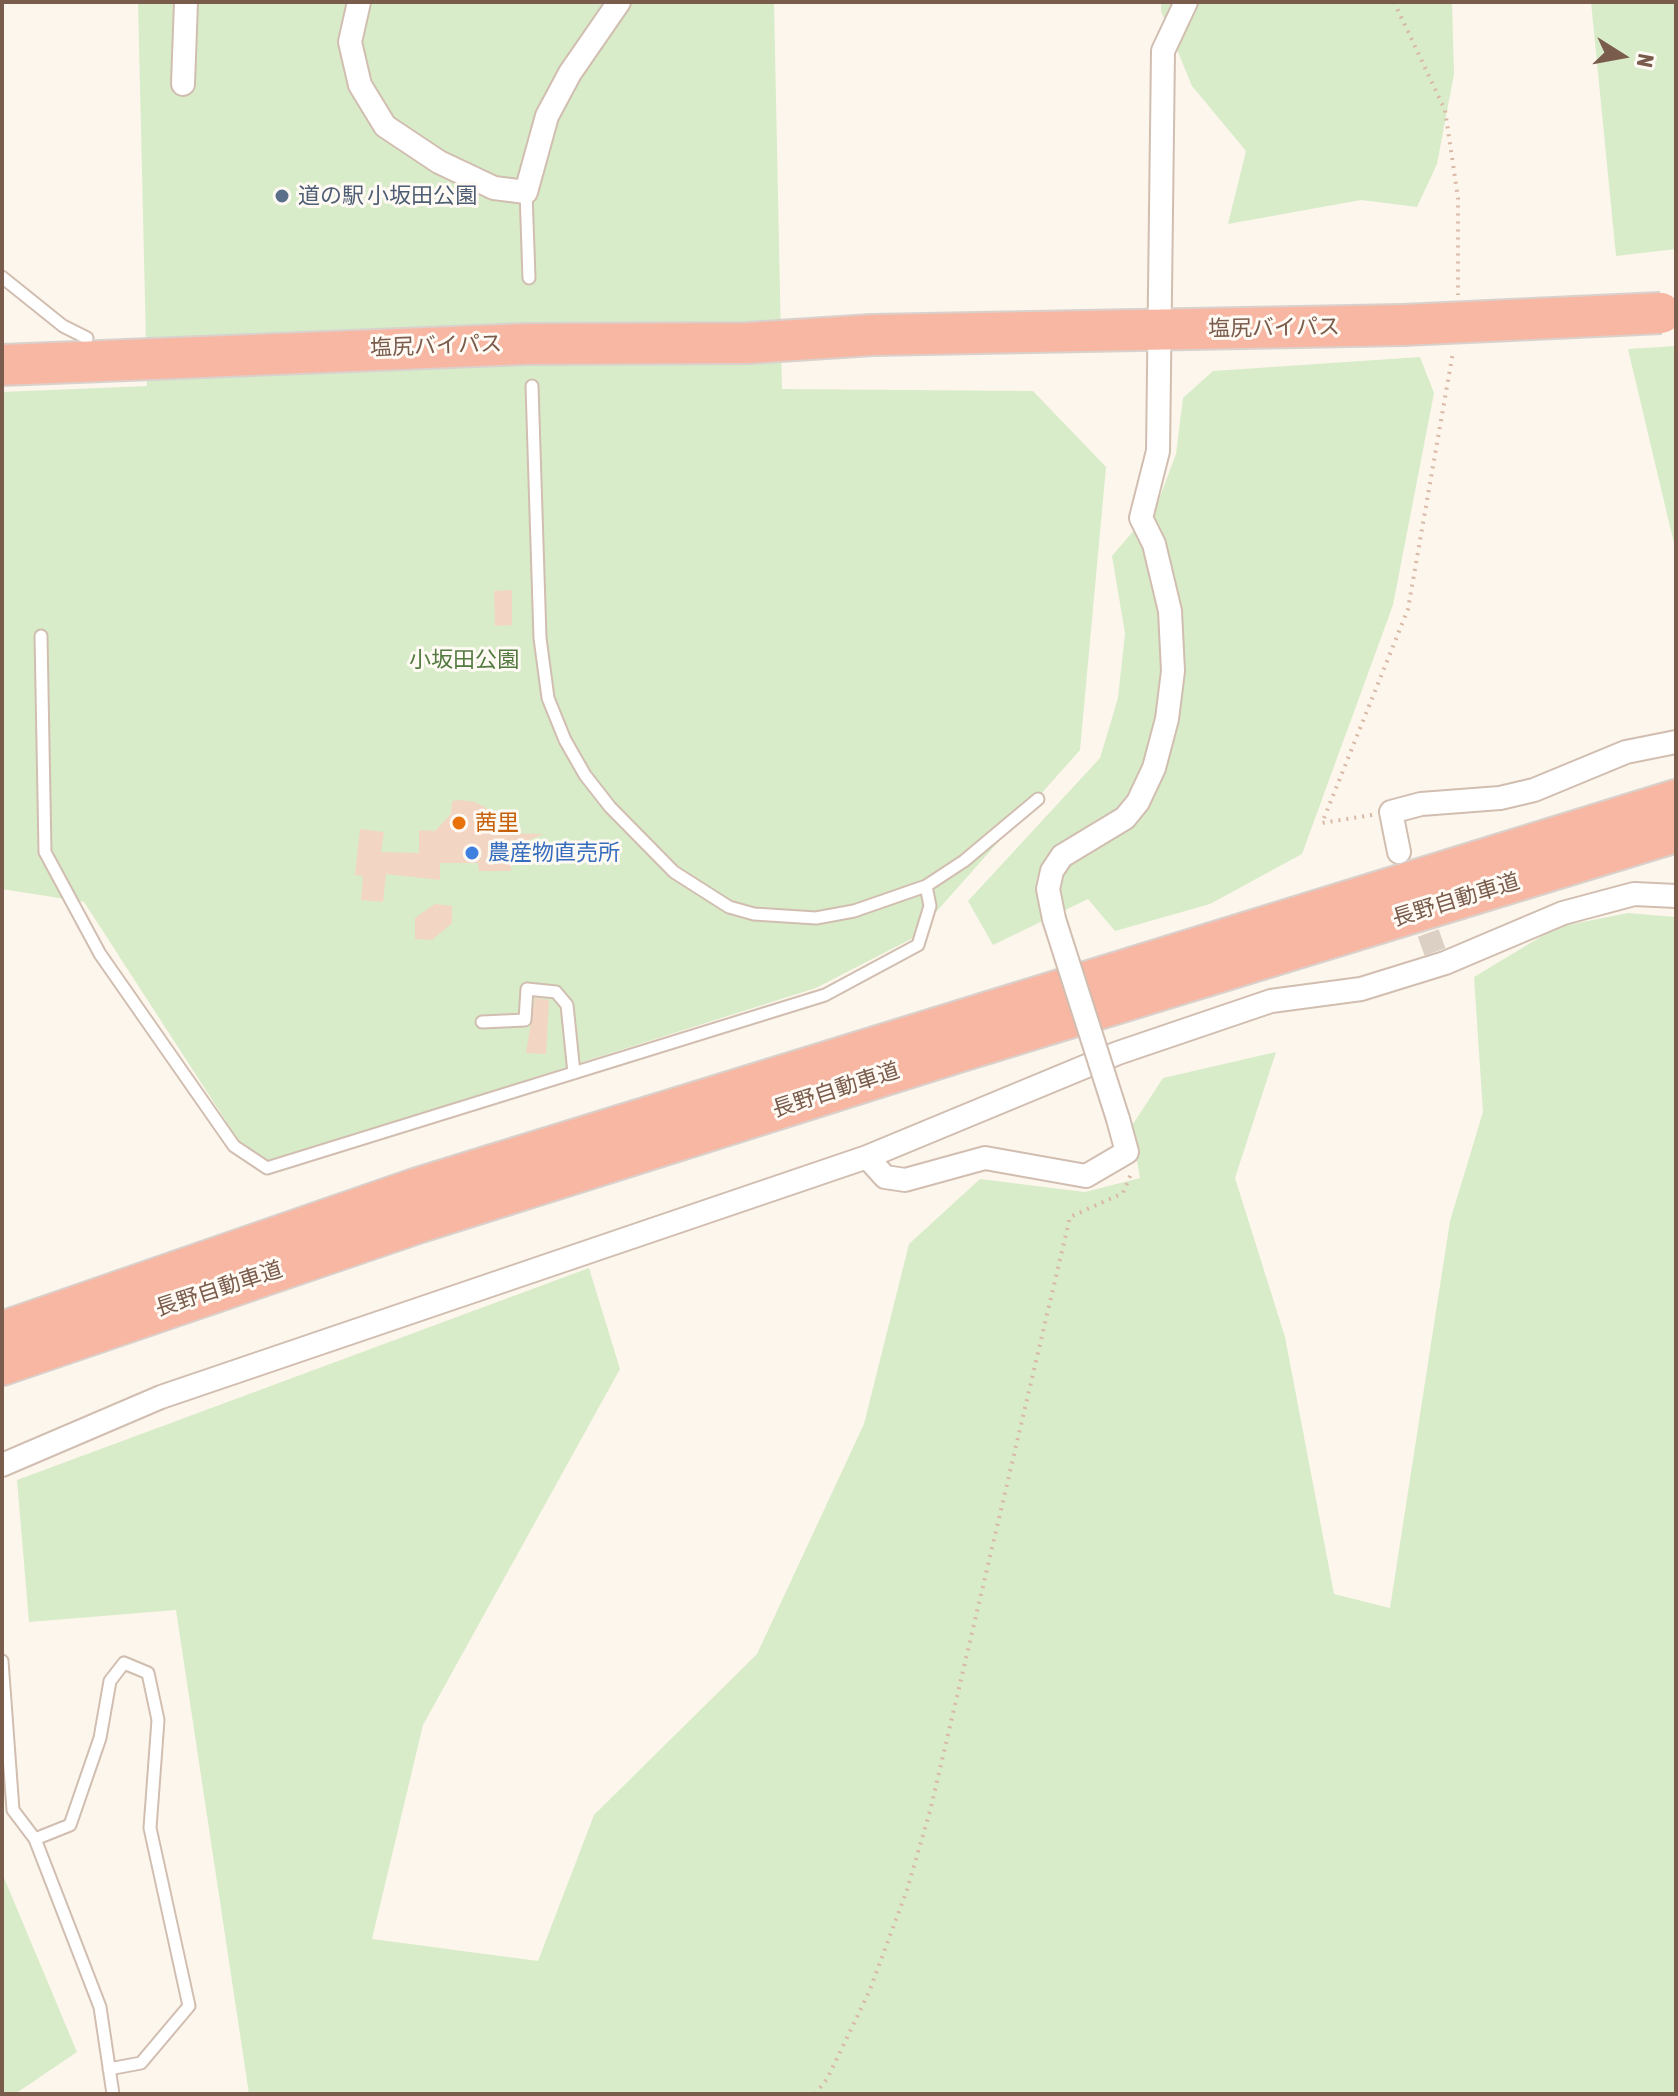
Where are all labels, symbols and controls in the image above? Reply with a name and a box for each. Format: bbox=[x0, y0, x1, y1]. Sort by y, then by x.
north arrow bbox=[1582, 16, 1662, 96]
text: N bbox=[1632, 52, 1660, 69]
place label: 道の駅 小坂田公園 bbox=[298, 183, 477, 209]
marker: 道の駅 小坂田公園 bbox=[273, 187, 291, 205]
street label: 塩尻バイパス bbox=[1208, 314, 1340, 342]
street label: 塩尻バイパス bbox=[370, 331, 502, 361]
park label: 小坂田公園 bbox=[409, 647, 519, 673]
place label: 茜里 bbox=[475, 810, 519, 836]
marker: 茜里 bbox=[450, 814, 468, 832]
place label: 農産物直売所 bbox=[488, 840, 620, 866]
marker: 農産物直売所 bbox=[463, 844, 481, 862]
street label: 長野自動車道 bbox=[1389, 868, 1523, 932]
street label: 長野自動車道 bbox=[769, 1057, 903, 1123]
street label: 長野自動車道 bbox=[152, 1256, 286, 1322]

